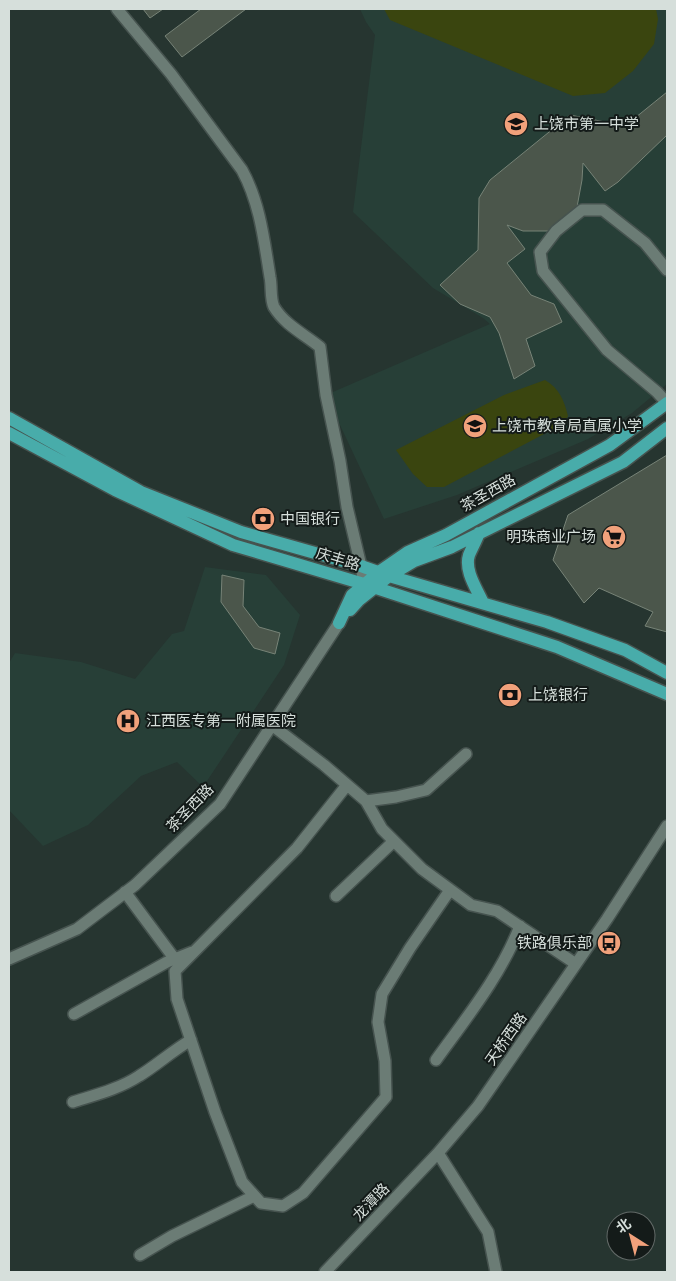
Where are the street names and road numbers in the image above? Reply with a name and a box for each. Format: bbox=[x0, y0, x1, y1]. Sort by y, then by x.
street label: 茶圣西路 bbox=[456, 469, 519, 515]
street label: 庆丰路 bbox=[314, 542, 363, 574]
street label: 茶圣西路 bbox=[161, 779, 217, 836]
street label: 天桥西路 bbox=[480, 1008, 531, 1069]
street label: 龙潭路 bbox=[347, 1178, 393, 1224]

